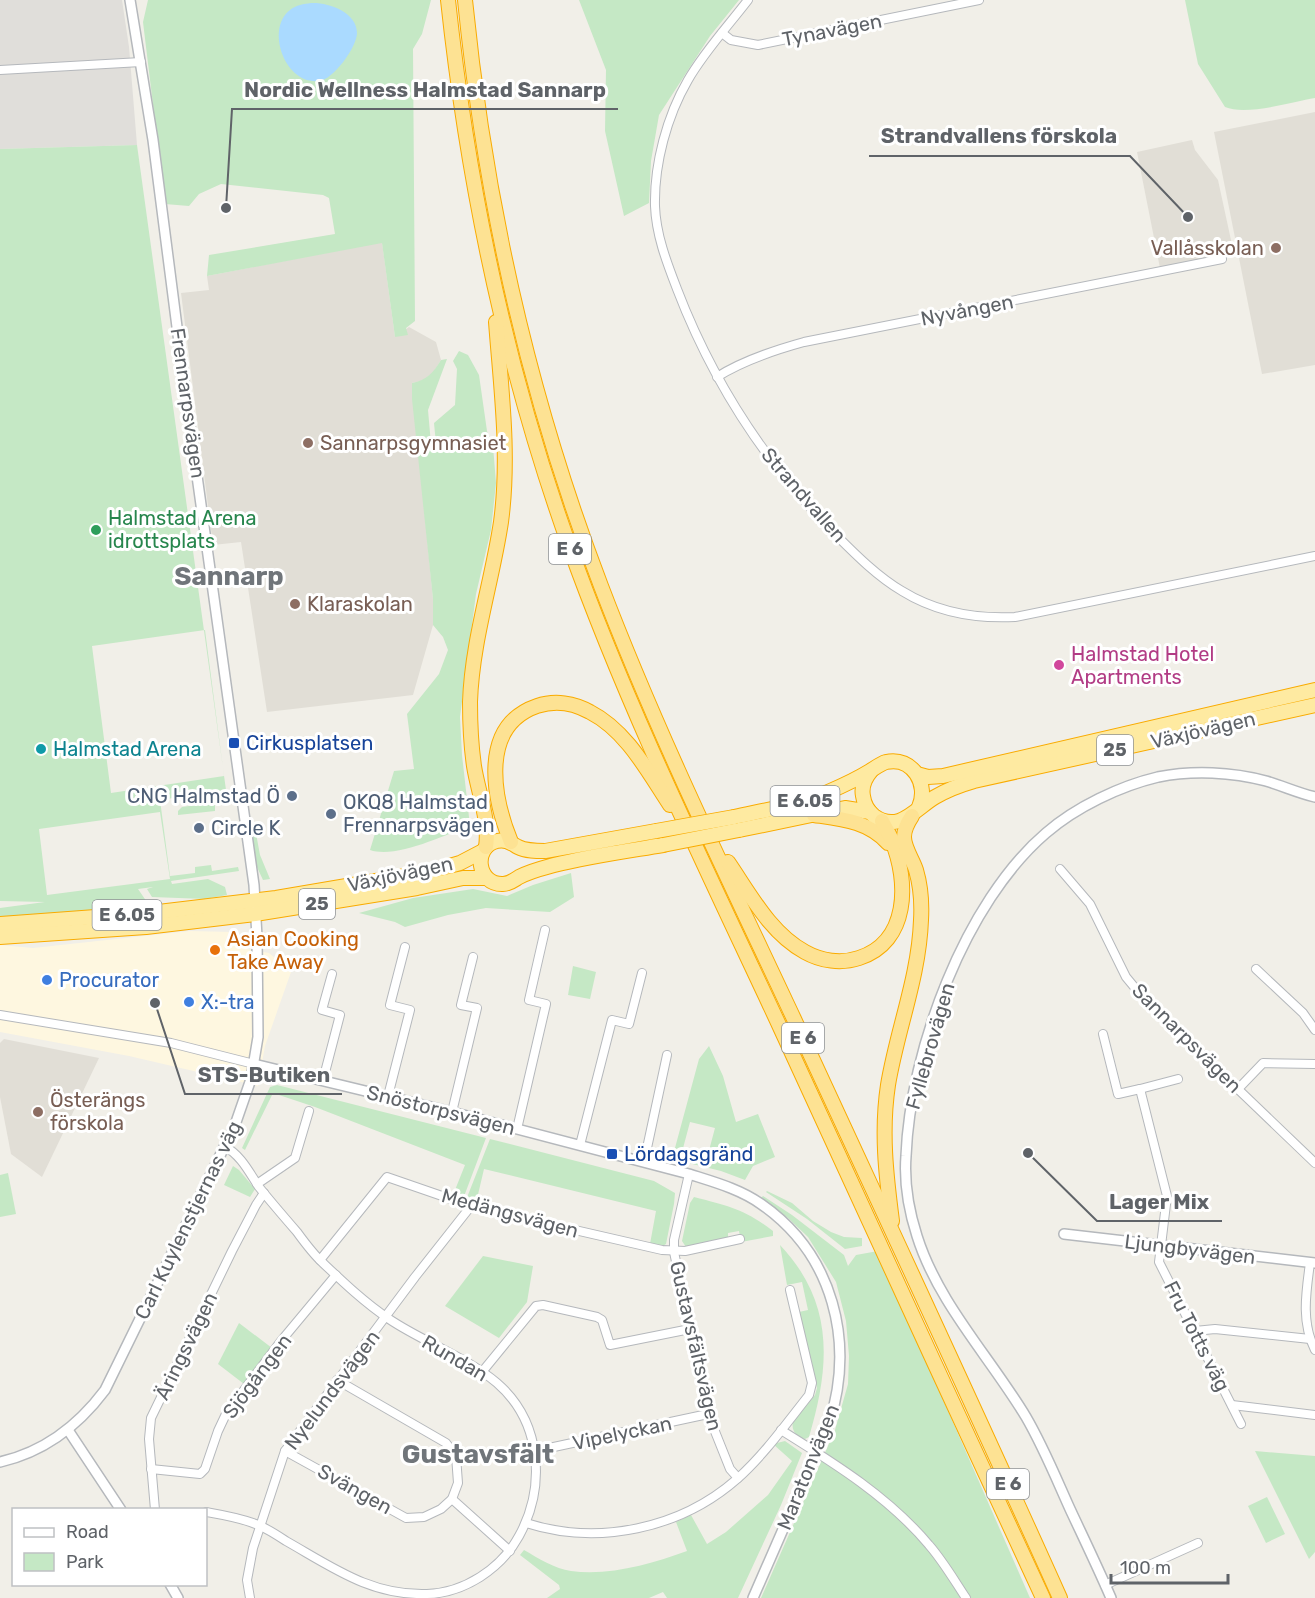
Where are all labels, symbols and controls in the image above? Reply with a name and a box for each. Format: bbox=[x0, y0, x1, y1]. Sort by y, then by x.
street label: Tynavägen bbox=[780, 9, 884, 51]
callout: Nordic Wellness Halmstad Sannarp bbox=[232, 70, 618, 109]
text: Nordic Wellness Halmstad Sannarp bbox=[244, 77, 606, 102]
callout: Strandvallens förskola bbox=[869, 117, 1130, 156]
text: Strandvallens förskola bbox=[881, 123, 1117, 148]
place label: Vallåsskolan bbox=[1150, 236, 1264, 260]
marker: Vallåsskolan bbox=[1269, 241, 1283, 255]
street label: Nyvången bbox=[919, 289, 1015, 331]
street label: Frennarpsvägen bbox=[166, 326, 210, 480]
place label: Sannarpsgymnasiet bbox=[320, 431, 507, 455]
marker: Sannarpsgymnasiet bbox=[301, 436, 315, 450]
street label: Strandvallen bbox=[756, 443, 852, 547]
place label: Halmstad Arena idrottsplats bbox=[108, 506, 256, 553]
marker: Halmstad Arena idrottsplats bbox=[89, 523, 103, 537]
road number: E 6 bbox=[549, 534, 591, 564]
district label: Sannarp bbox=[174, 561, 284, 592]
place label: Klaraskolan bbox=[307, 592, 413, 616]
marker: Klaraskolan bbox=[288, 597, 302, 611]
place label: Halmstad Hotel Apartments bbox=[1071, 642, 1214, 689]
marker: Halmstad Hotel Apartments bbox=[1052, 658, 1066, 672]
street label: Växjövägen bbox=[1148, 706, 1258, 754]
place label: Cirkusplatsen bbox=[246, 731, 373, 755]
road number: 25 bbox=[1097, 735, 1133, 765]
marker: Cirkusplatsen bbox=[227, 736, 241, 750]
place label: Halmstad Arena bbox=[53, 737, 201, 761]
marker: Halmstad Arena bbox=[34, 742, 48, 756]
place label: CNG Halmstad Ö bbox=[127, 784, 280, 808]
road number: E 6.05 bbox=[770, 786, 840, 816]
marker: CNG Halmstad Ö bbox=[285, 789, 299, 803]
place label: OKQ8 Halmstad Frennarpsvägen bbox=[343, 790, 495, 837]
marker: OKQ8 Halmstad Frennarpsvägen bbox=[324, 807, 338, 821]
place label: Circle K bbox=[211, 816, 281, 840]
marker: Circle K bbox=[192, 821, 206, 835]
street label: Växjövägen bbox=[345, 851, 455, 897]
road number: 25 bbox=[299, 889, 335, 919]
road number: E 6.05 bbox=[92, 900, 162, 930]
place label: Asian Cooking Take Away bbox=[227, 927, 359, 974]
marker: Asian Cooking Take Away bbox=[208, 943, 222, 957]
place label: Procurator bbox=[59, 968, 159, 992]
marker: Procurator bbox=[40, 973, 54, 987]
street label: Sannarpsvägen bbox=[1127, 978, 1247, 1098]
street label: Fyllebrovägen bbox=[900, 980, 960, 1112]
place label: X:-tra bbox=[201, 990, 254, 1014]
marker: X:-tra bbox=[182, 995, 196, 1009]
road number: E 6 bbox=[782, 1023, 824, 1053]
callout: STS-Butiken bbox=[185, 1055, 342, 1094]
text: STS-Butiken bbox=[198, 1062, 330, 1087]
street label: Snöstorpsvägen bbox=[364, 1080, 518, 1140]
place label: Österängs förskola bbox=[50, 1088, 145, 1135]
marker: Österängs förskola bbox=[31, 1105, 45, 1119]
street label: Carl Kuylenstjernas väg bbox=[129, 1117, 247, 1323]
place label: Lördagsgränd bbox=[624, 1142, 753, 1166]
marker: Lördagsgränd bbox=[605, 1147, 619, 1161]
callout: Lager Mix bbox=[1097, 1182, 1222, 1221]
street label: Medängsvägen bbox=[439, 1183, 581, 1243]
text: Lager Mix bbox=[1109, 1189, 1210, 1214]
street label: Ljungbyvägen bbox=[1123, 1229, 1257, 1269]
street label: Gustavsfältsvägen bbox=[665, 1259, 727, 1433]
street label: Fru Totts väg bbox=[1159, 1277, 1235, 1395]
street label: Äringsvägen bbox=[150, 1288, 222, 1404]
street label: Nyelundsvägen bbox=[279, 1325, 385, 1455]
street label: Sjögången bbox=[218, 1329, 296, 1423]
street label: Rundan bbox=[418, 1330, 492, 1386]
street label: Maratonvägen bbox=[772, 1401, 844, 1533]
street label: Vipelyckan bbox=[570, 1411, 674, 1455]
district label: Gustavsfält bbox=[402, 1439, 554, 1470]
street label: Svängen bbox=[314, 1459, 396, 1519]
road number: E 6 bbox=[987, 1469, 1029, 1499]
legend bbox=[12, 1508, 207, 1586]
text: Road bbox=[66, 1521, 109, 1543]
scale bar bbox=[1111, 1547, 1228, 1585]
text: Park bbox=[66, 1551, 104, 1573]
text: 100 m bbox=[1120, 1557, 1171, 1579]

